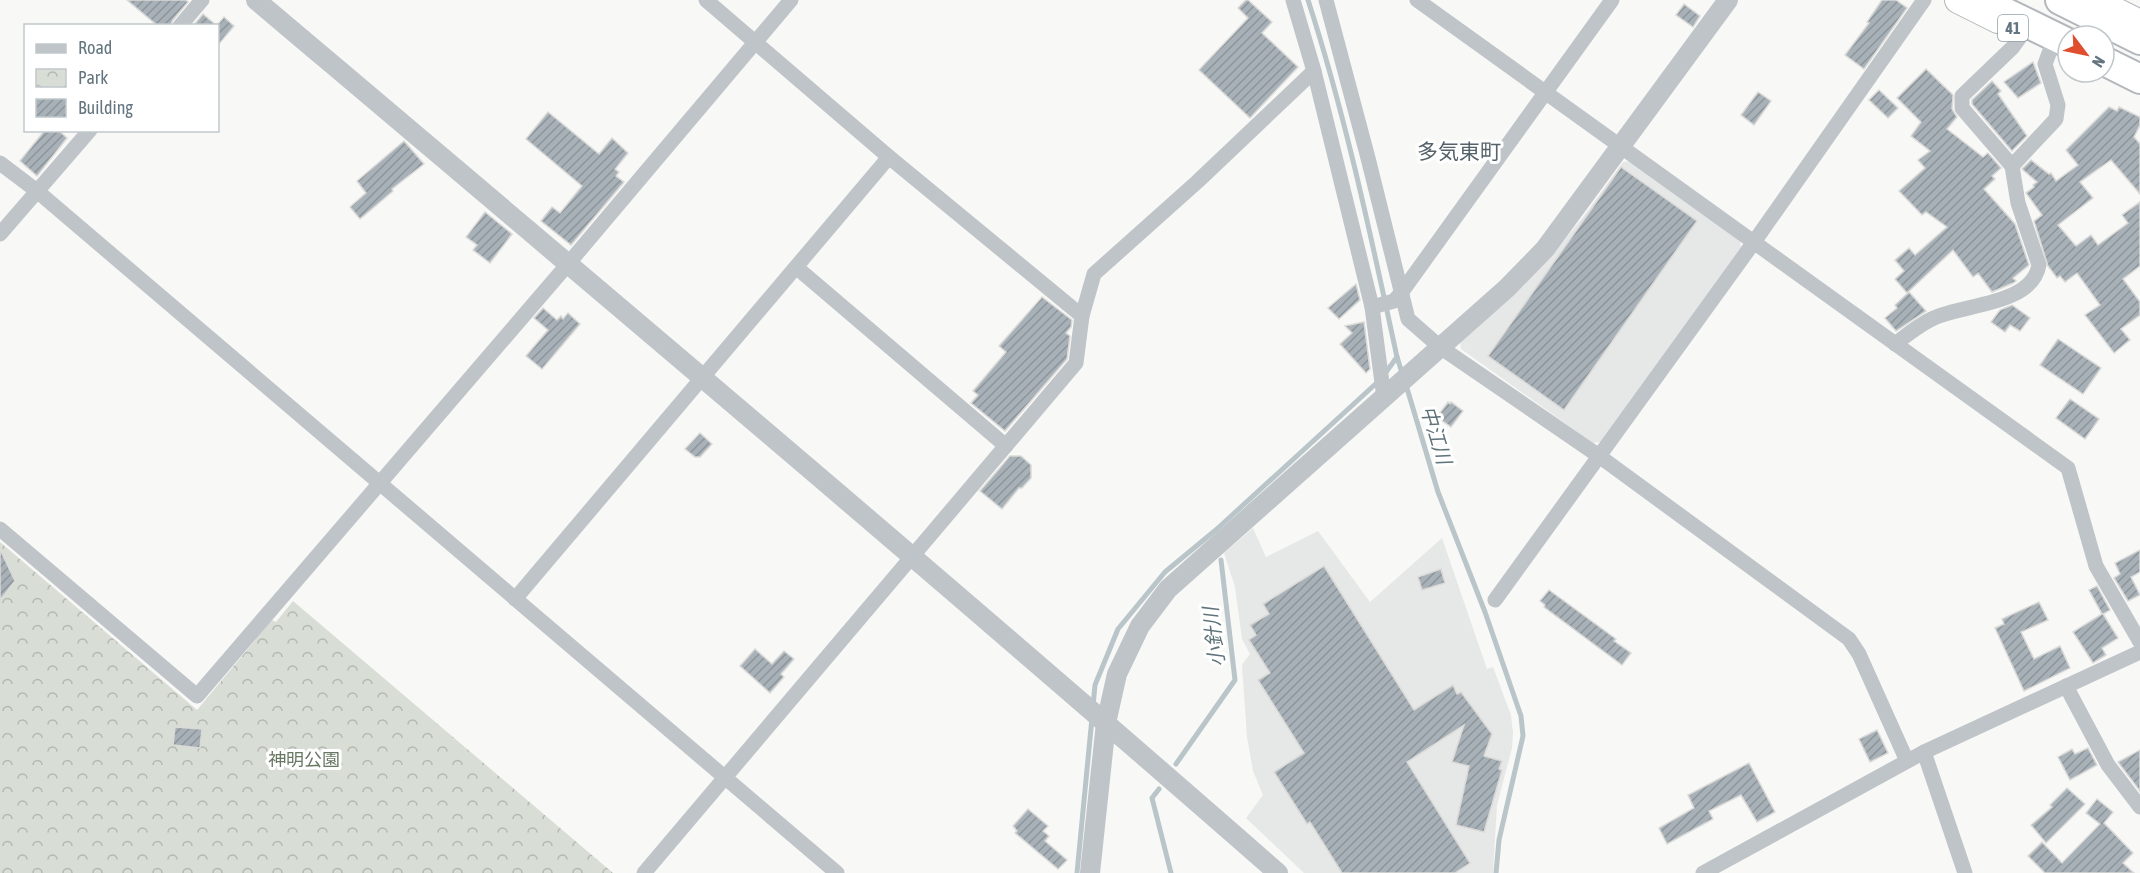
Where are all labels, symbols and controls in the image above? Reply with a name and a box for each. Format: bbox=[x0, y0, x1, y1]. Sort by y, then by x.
road number: 41 bbox=[1998, 15, 2028, 41]
legend bbox=[24, 24, 219, 132]
north arrow bbox=[2056, 24, 2116, 84]
text: Road bbox=[78, 37, 112, 58]
text: N bbox=[2089, 53, 2109, 71]
text: Park bbox=[78, 67, 108, 88]
text: Building bbox=[78, 97, 133, 118]
district label: 多気東町 bbox=[1417, 139, 1501, 163]
water label: 中江川 bbox=[1417, 403, 1457, 469]
water label: 小針川 bbox=[1198, 604, 1229, 668]
park label: 神明公園 bbox=[268, 749, 340, 770]

